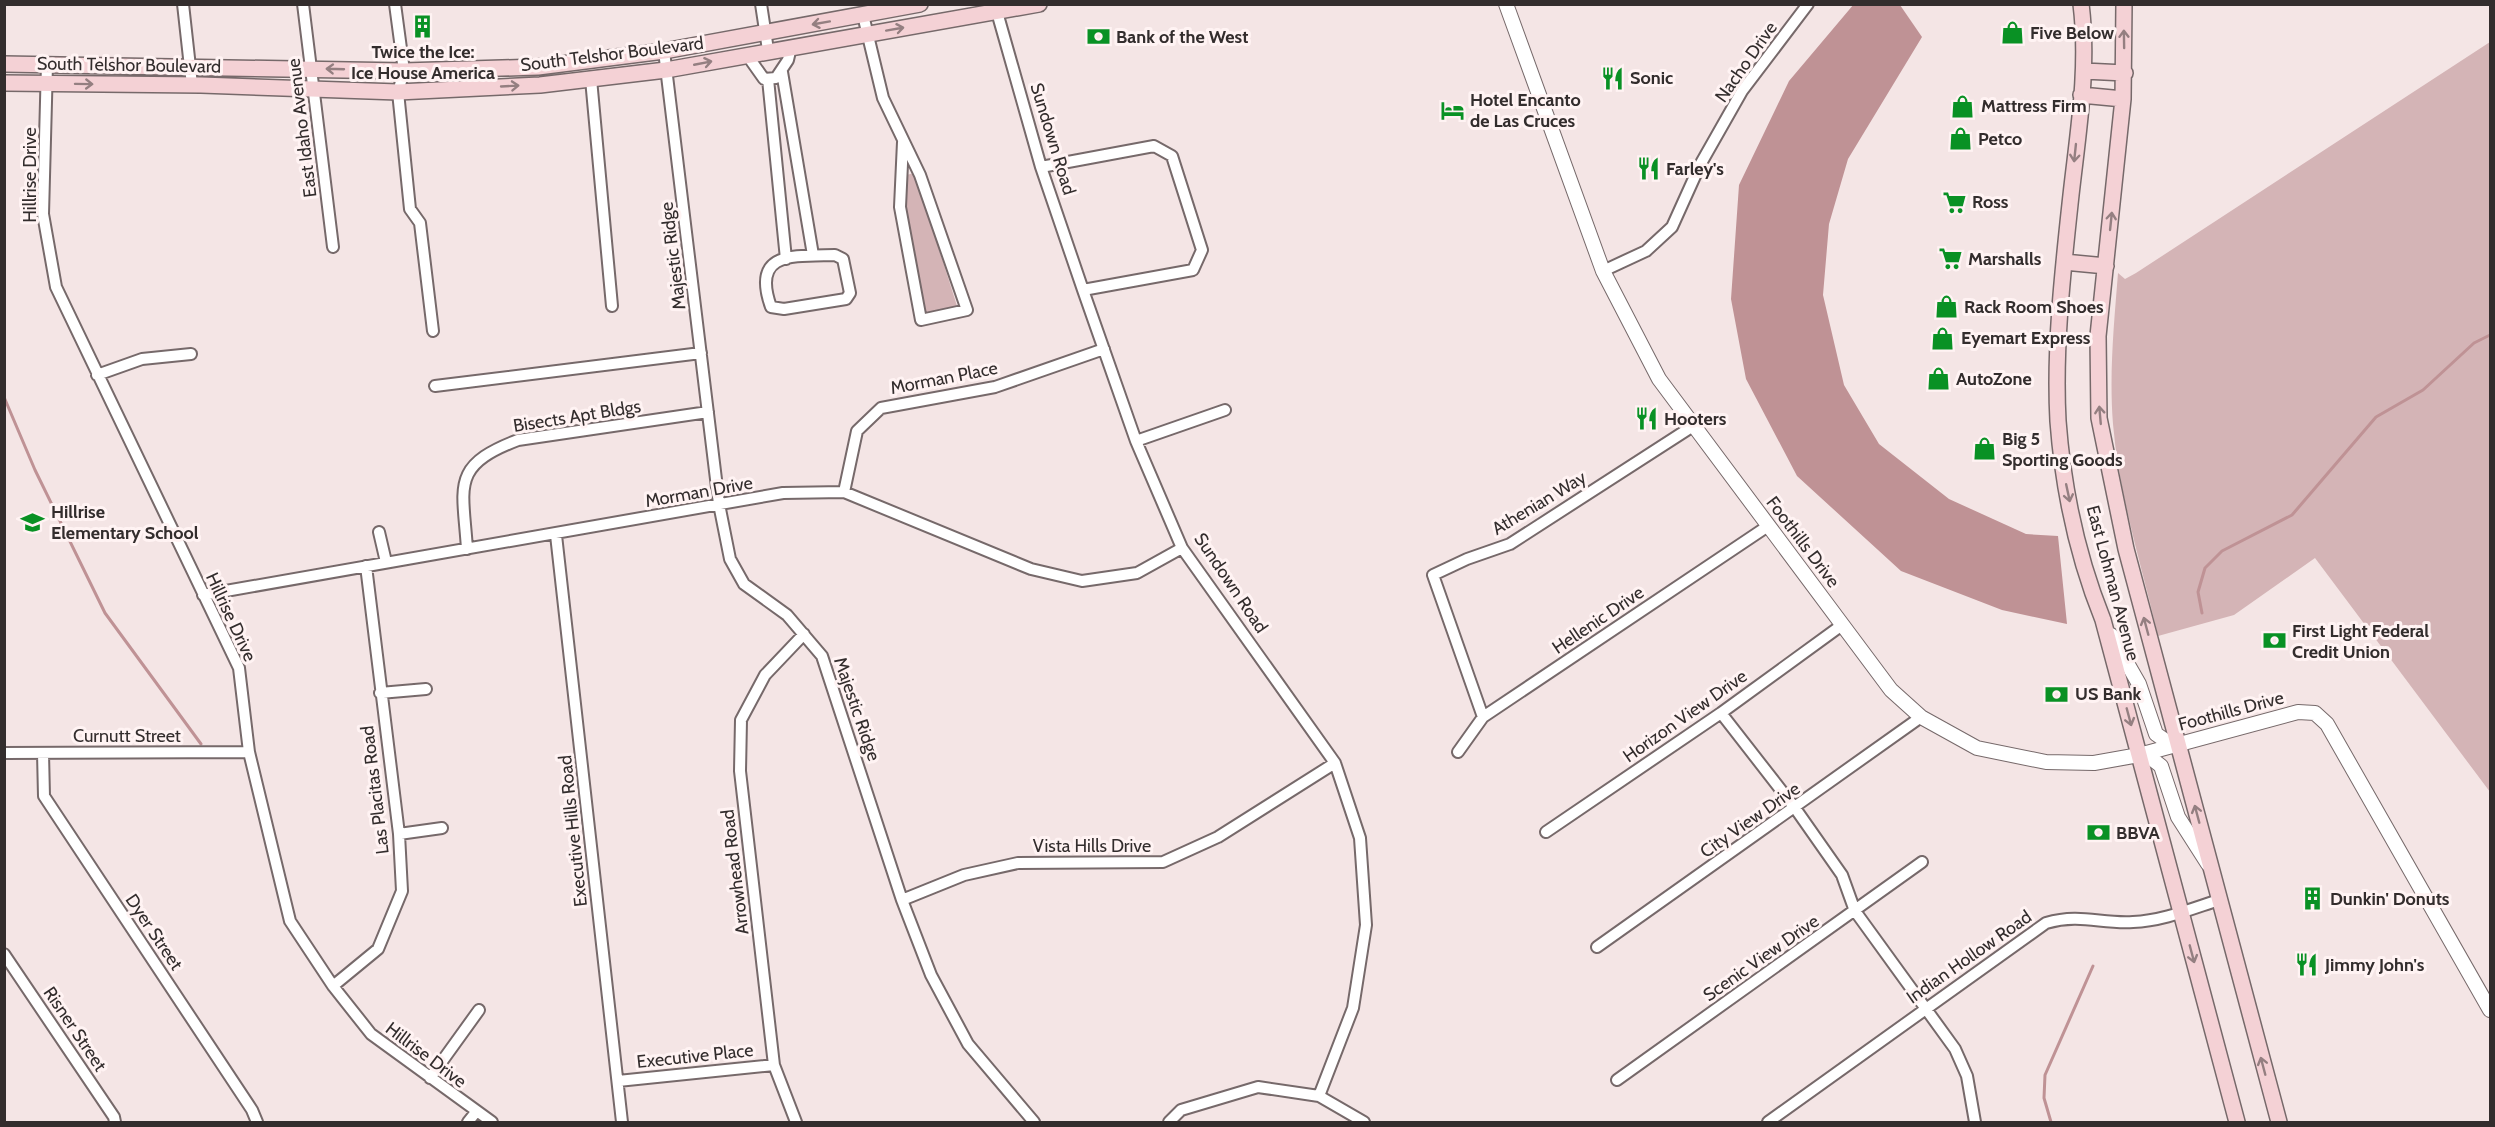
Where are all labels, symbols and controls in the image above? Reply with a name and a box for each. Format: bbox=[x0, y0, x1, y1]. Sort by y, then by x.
building icon: Twice the Ice: Ice House America bbox=[410, 13, 436, 39]
street label: Nacho Drive bbox=[1710, 17, 1782, 107]
one-way arrow bbox=[811, 18, 831, 29]
shop icon: Five Below bbox=[1999, 20, 2025, 46]
place label: Five Below bbox=[2030, 22, 2114, 44]
one-way arrow bbox=[885, 24, 905, 35]
bank icon: Bank of the West bbox=[1085, 24, 1111, 50]
place label: Bank of the West bbox=[1116, 26, 1248, 48]
one-way arrow bbox=[2119, 29, 2130, 49]
street label: South Telshor Boulevard bbox=[519, 32, 705, 76]
place label: Twice the Ice: Ice House America bbox=[351, 41, 495, 84]
street label: South Telshor Boulevard bbox=[37, 52, 221, 78]
street label: East Idaho Avenue bbox=[283, 57, 321, 199]
one-way arrow bbox=[693, 57, 712, 68]
one-way arrow bbox=[326, 63, 346, 74]
restaurant icon: Sonic bbox=[1599, 65, 1625, 91]
place label: Sonic bbox=[1630, 67, 1673, 89]
one-way arrow bbox=[73, 78, 93, 90]
street label: Sundown Road bbox=[1026, 80, 1080, 198]
one-way arrow bbox=[499, 81, 519, 92]
place label: Hotel Encanto de Las Cruces bbox=[1470, 89, 1581, 132]
shop icon: Mattress Firm bbox=[1950, 93, 1976, 119]
place label: Mattress Firm bbox=[1981, 95, 2087, 117]
hotel icon: Hotel Encanto de Las Cruces bbox=[1439, 97, 1465, 123]
shop icon: Petco bbox=[1947, 126, 1973, 152]
street label: Hillrise Drive bbox=[19, 127, 41, 223]
place label: Petco bbox=[1978, 128, 2022, 150]
one-way arrow bbox=[2069, 142, 2080, 162]
restaurant icon: Farley's bbox=[1635, 156, 1661, 182]
place label: Farley's bbox=[1666, 158, 1724, 180]
supermarket icon: Ross bbox=[1941, 189, 1967, 215]
place label: Ross bbox=[1972, 191, 2009, 213]
street label: Majestic Ridge bbox=[655, 201, 691, 311]
one-way arrow bbox=[2106, 212, 2117, 232]
supermarket icon: Marshalls bbox=[1937, 246, 1963, 272]
place label: Marshalls bbox=[1968, 248, 2042, 270]
shop icon: Rack Room Shoes bbox=[1933, 294, 1959, 320]
place label: Rack Room Shoes bbox=[1964, 296, 2104, 318]
shop icon: Eyemart Express bbox=[1930, 325, 1956, 351]
place label: Eyemart Express bbox=[1961, 327, 2091, 349]
street label: Morman Place bbox=[888, 357, 1000, 399]
shop icon: AutoZone bbox=[1925, 366, 1951, 392]
place label: AutoZone bbox=[1956, 368, 2032, 390]
street label: Bisects Apt Bldgs bbox=[511, 395, 643, 437]
restaurant icon: Hooters bbox=[1633, 406, 1659, 432]
one-way arrow bbox=[2094, 406, 2105, 426]
place label: Hooters bbox=[1664, 408, 1727, 430]
place label: Big 5 Sporting Goods bbox=[2002, 428, 2123, 471]
shop icon: Big 5 Sporting Goods bbox=[1971, 436, 1997, 462]
street label: Athenian Way bbox=[1488, 466, 1590, 540]
street label: Morman Drive bbox=[643, 472, 755, 512]
one-way arrow bbox=[2063, 483, 2074, 503]
street label: Foothills Drive bbox=[1762, 492, 1844, 592]
place label: Hillrise Elementary School bbox=[51, 501, 199, 544]
street label: East Lohman Avenue bbox=[2082, 503, 2144, 663]
school or university icon: Hillrise Elementary School bbox=[20, 509, 46, 535]
street label: Sundown Road bbox=[1189, 529, 1273, 637]
street label: Hillrise Drive bbox=[201, 569, 261, 665]
street label: Hellenic Drive bbox=[1548, 581, 1648, 659]
one-way arrow bbox=[2140, 617, 2152, 636]
place label: First Light Federal Credit Union bbox=[2292, 620, 2429, 663]
bank icon: First Light Federal Credit Union bbox=[2261, 628, 2287, 654]
street label: Majestic Ridge bbox=[829, 654, 885, 764]
street label: Horizon View Drive bbox=[1619, 665, 1751, 767]
bank icon: US Bank bbox=[2044, 681, 2070, 707]
place label: US Bank bbox=[2075, 683, 2142, 705]
street label: Foothills Drive bbox=[2176, 686, 2286, 736]
one-way arrow bbox=[2124, 707, 2135, 726]
street label: Las Placitas Road bbox=[356, 724, 394, 856]
street label: Curnutt Street bbox=[73, 725, 181, 747]
street label: Executive Hills Road bbox=[554, 754, 592, 908]
street label: City View Drive bbox=[1696, 777, 1804, 863]
one-way arrow bbox=[2190, 805, 2202, 824]
street label: Arrowhead Road bbox=[716, 808, 754, 936]
bank icon: BBVA bbox=[2085, 820, 2111, 846]
place label: BBVA bbox=[2116, 822, 2161, 844]
street label: Vista Hills Drive bbox=[1033, 835, 1151, 857]
building icon: Dunkin' Donuts bbox=[2299, 886, 2325, 912]
place label: Dunkin' Donuts bbox=[2330, 888, 2450, 910]
street label: Dyer Street bbox=[120, 890, 188, 974]
street label: Indian Hollow Road bbox=[1902, 906, 2036, 1008]
street label: Scenic View Drive bbox=[1699, 910, 1823, 1006]
one-way arrow bbox=[2186, 944, 2198, 963]
restaurant icon: Jimmy John's bbox=[2294, 952, 2320, 978]
place label: Jimmy John's bbox=[2324, 954, 2425, 976]
street label: Risner Street bbox=[39, 983, 111, 1075]
street label: Hillrise Drive bbox=[381, 1017, 471, 1093]
street label: Executive Place bbox=[636, 1039, 754, 1073]
one-way arrow bbox=[2257, 1057, 2269, 1076]

